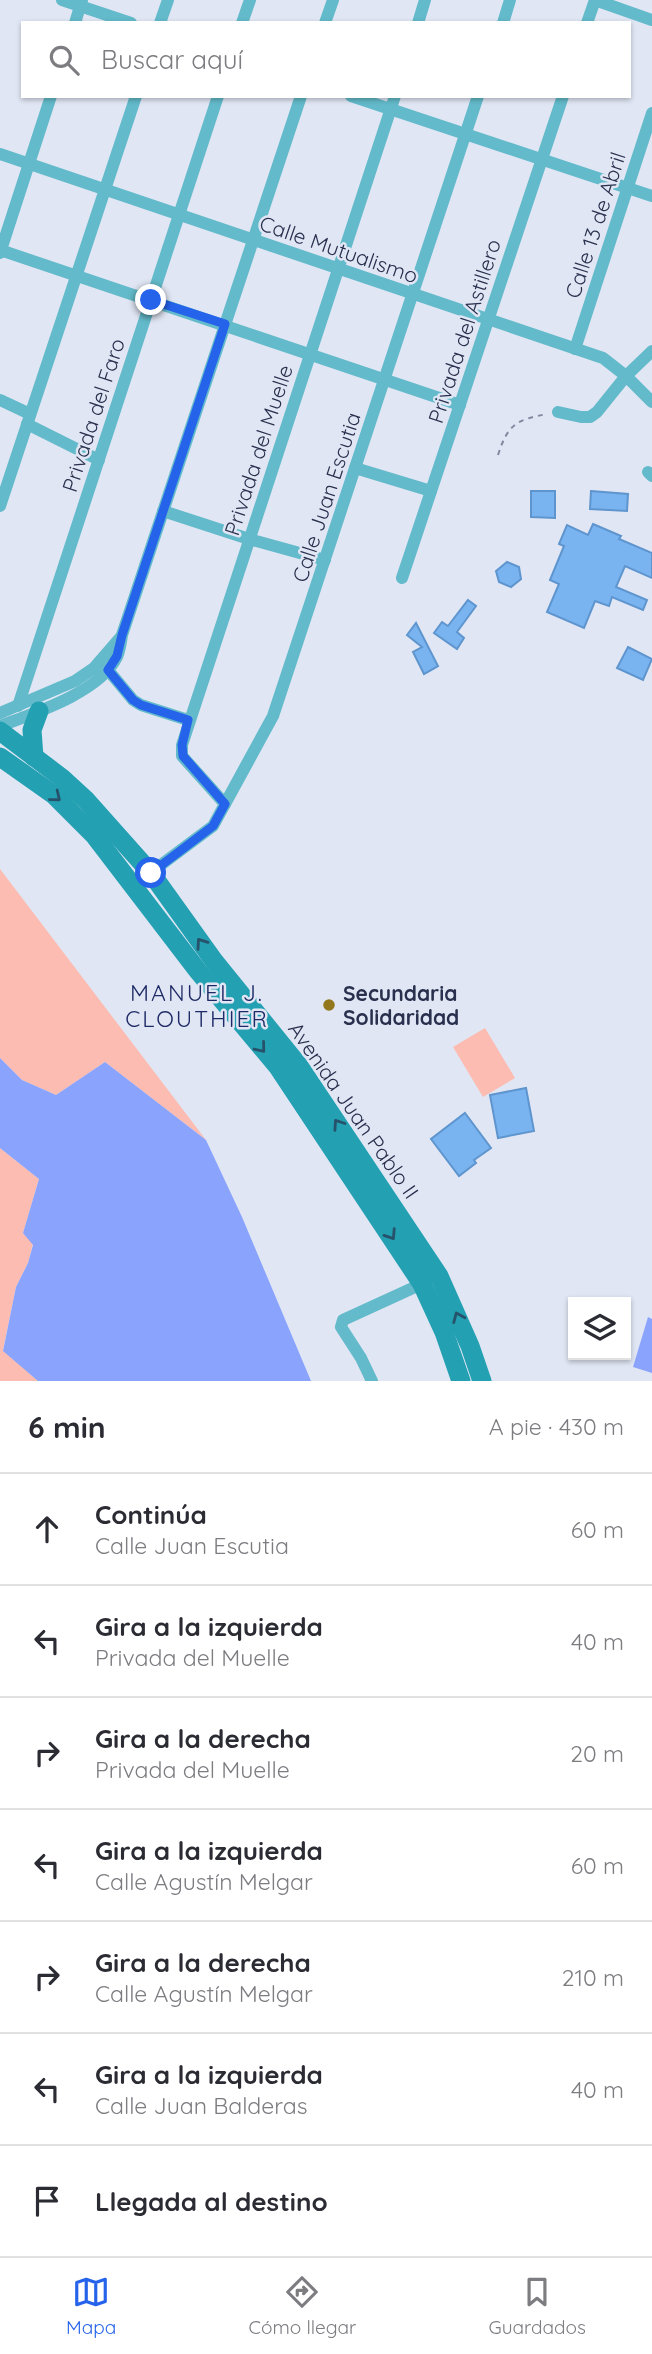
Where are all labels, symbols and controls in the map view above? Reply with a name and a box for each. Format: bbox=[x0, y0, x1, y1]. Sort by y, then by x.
search box bbox=[21, 21, 631, 98]
icon: search bbox=[45, 41, 83, 79]
text: Buscar aquí bbox=[101, 43, 243, 76]
street label: Calle 13 de Abril bbox=[559, 149, 631, 301]
street label: Calle Mutualismo bbox=[256, 210, 422, 288]
street label: Privada del Astillero bbox=[422, 236, 506, 426]
route end bbox=[135, 284, 166, 315]
street label: Privada del Faro bbox=[56, 335, 130, 495]
street label: Privada del Muelle bbox=[218, 361, 298, 539]
street label: Calle Juan Escutia bbox=[286, 409, 366, 585]
one-way arrow bbox=[48, 788, 60, 801]
route start bbox=[135, 857, 166, 888]
one-way arrow bbox=[197, 938, 209, 951]
district label: MANUEL J. CLOUTHIER bbox=[125, 978, 269, 1033]
place label: Secundaria Solidaridad bbox=[343, 980, 459, 1030]
marker: Secundaria Solidaridad bbox=[321, 997, 337, 1013]
street label: Avenida Juan Pablo II bbox=[283, 1017, 425, 1203]
one-way arrow bbox=[253, 1041, 266, 1053]
one-way arrow bbox=[334, 1119, 347, 1132]
one-way arrow bbox=[383, 1227, 395, 1240]
map controls bbox=[568, 1297, 631, 1360]
button: layers bbox=[568, 1297, 631, 1360]
one-way arrow bbox=[452, 1312, 466, 1325]
text: 6 min bbox=[28, 1408, 106, 1446]
text: A pie · 430 m bbox=[489, 1412, 624, 1441]
text: Continúa bbox=[95, 1498, 207, 1531]
icon: ahead bbox=[28, 1510, 66, 1548]
text: 60 m bbox=[571, 1515, 624, 1544]
text: Calle Juan Escutia bbox=[95, 1531, 289, 1560]
text: Gira a la izquierda bbox=[95, 1610, 323, 1643]
icon: left bbox=[28, 1622, 66, 1660]
text: 40 m bbox=[571, 1627, 624, 1656]
text: Privada del Muelle bbox=[95, 1643, 290, 1672]
text: Gira a la derecha bbox=[95, 1722, 311, 1755]
icon: right bbox=[28, 1734, 66, 1772]
text: 20 m bbox=[570, 1739, 624, 1768]
text: Privada del Muelle bbox=[95, 1755, 290, 1784]
text: Gira a la izquierda bbox=[95, 1834, 323, 1867]
icon: left bbox=[28, 1846, 66, 1884]
text: 60 m bbox=[571, 1851, 624, 1880]
text: Calle Agustín Melgar bbox=[95, 1867, 313, 1896]
text: Gira a la derecha bbox=[95, 1946, 311, 1979]
icon: right bbox=[28, 1958, 66, 1996]
text: 210 m bbox=[562, 1963, 624, 1992]
text: Calle Agustín Melgar bbox=[95, 1979, 313, 2008]
text: Gira a la izquierda bbox=[95, 2058, 323, 2091]
icon: left bbox=[28, 2070, 66, 2108]
text: 40 m bbox=[571, 2075, 624, 2104]
text: Calle Juan Balderas bbox=[95, 2091, 308, 2120]
icon: arrive bbox=[28, 2182, 66, 2220]
text: Llegada al destino bbox=[95, 2185, 328, 2218]
tab: Mapa bbox=[66, 2273, 116, 2339]
tab: Cómo llegar bbox=[249, 2273, 356, 2339]
tab: Guardados bbox=[489, 2273, 586, 2339]

